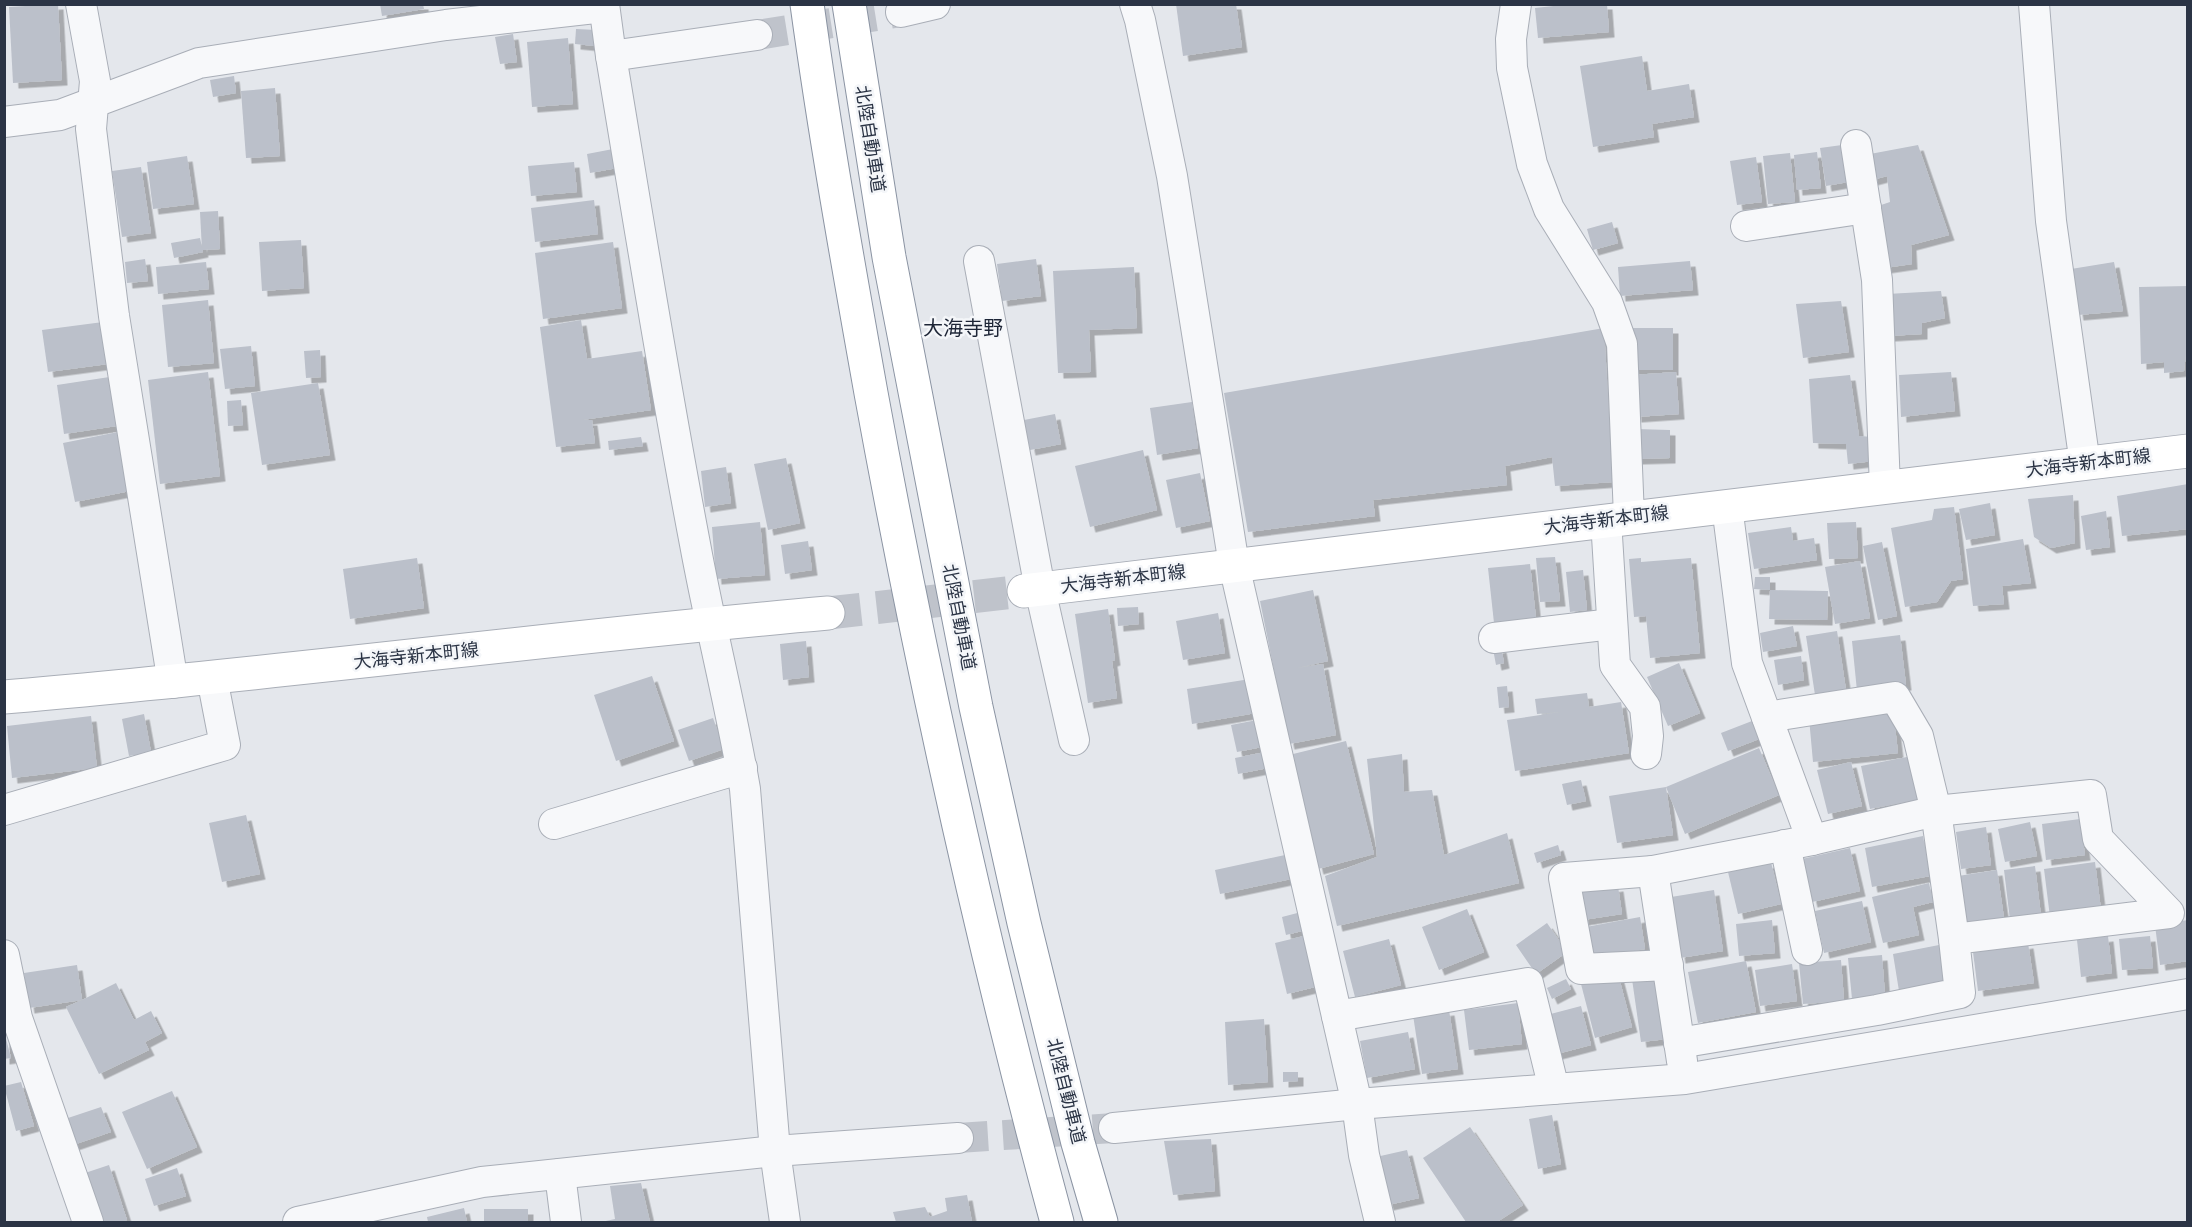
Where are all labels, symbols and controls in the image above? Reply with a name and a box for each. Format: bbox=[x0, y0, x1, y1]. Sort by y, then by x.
street label: 北陸自動車道 bbox=[851, 84, 889, 194]
district label: 大海寺野 bbox=[923, 316, 1003, 340]
street label: 大海寺新本町線 bbox=[2024, 444, 2152, 482]
street label: 大海寺新本町線 bbox=[1542, 501, 1670, 539]
street label: 大海寺新本町線 bbox=[1059, 560, 1187, 598]
street label: 北陸自動車道 bbox=[938, 562, 980, 672]
street label: 大海寺新本町線 bbox=[352, 638, 480, 674]
street label: 北陸自動車道 bbox=[1042, 1036, 1090, 1146]

